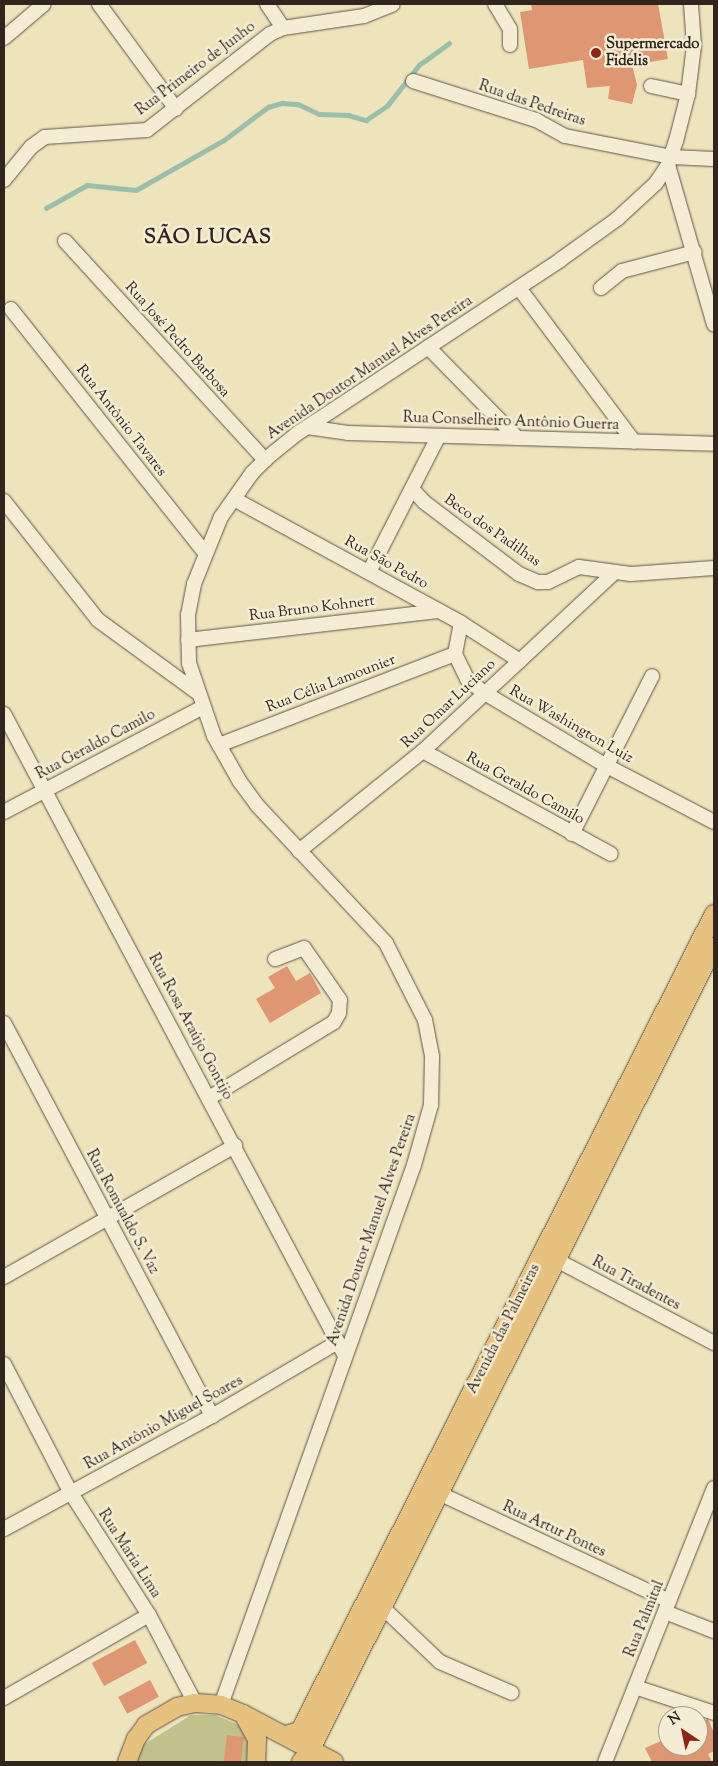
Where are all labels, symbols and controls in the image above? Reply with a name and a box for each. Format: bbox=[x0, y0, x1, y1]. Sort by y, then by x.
street label: Rua Primeiro de Junho bbox=[133, 18, 259, 120]
place label: Supermercado Fidelis bbox=[606, 35, 699, 70]
marker: Supermercado Fidelis bbox=[590, 47, 602, 59]
street label: Rua das Pedreiras bbox=[476, 77, 588, 131]
district label: SÃO LUCAS bbox=[143, 226, 273, 250]
street label: Rua José Pedro Barbosa bbox=[121, 279, 233, 401]
street label: Avenida Doutor Manuel Alves Pereira bbox=[264, 292, 476, 444]
street label: Rua Antônio Tavares bbox=[72, 362, 170, 480]
street label: Rua Conselheiro Antônio Guerra bbox=[403, 409, 619, 435]
street label: Beco dos Padilhas bbox=[440, 491, 544, 571]
street label: Rua São Pedro bbox=[341, 533, 431, 593]
street label: Rua Bruno Kohnert bbox=[248, 592, 376, 626]
street label: Rua Célia Lamounier bbox=[264, 651, 398, 717]
street label: Rua Omar Luciano bbox=[398, 656, 500, 752]
street label: Rua Washington Luiz bbox=[506, 682, 636, 768]
street label: Rua Geraldo Camilo bbox=[33, 706, 159, 784]
street label: Rua Geraldo Camilo bbox=[463, 749, 587, 829]
street label: Rua Rosa Araújo Gontijo bbox=[144, 951, 236, 1103]
street label: Avenida Doutor Manuel Alves Pereira bbox=[324, 1111, 420, 1349]
street label: Rua Romualdo S. Vaz bbox=[82, 1147, 162, 1277]
street label: Rua Tiradentes bbox=[589, 1253, 683, 1315]
street label: Avenida das Palmeiras bbox=[463, 1261, 545, 1397]
street label: Rua Antônio Miguel Soares bbox=[82, 1372, 246, 1474]
street label: Rua Artur Pontes bbox=[499, 1498, 609, 1562]
street label: Rua Maria Lima bbox=[94, 1506, 164, 1602]
street label: Rua Palmital bbox=[621, 1578, 669, 1660]
north arrow bbox=[658, 1706, 708, 1756]
text: N bbox=[665, 1708, 685, 1731]

